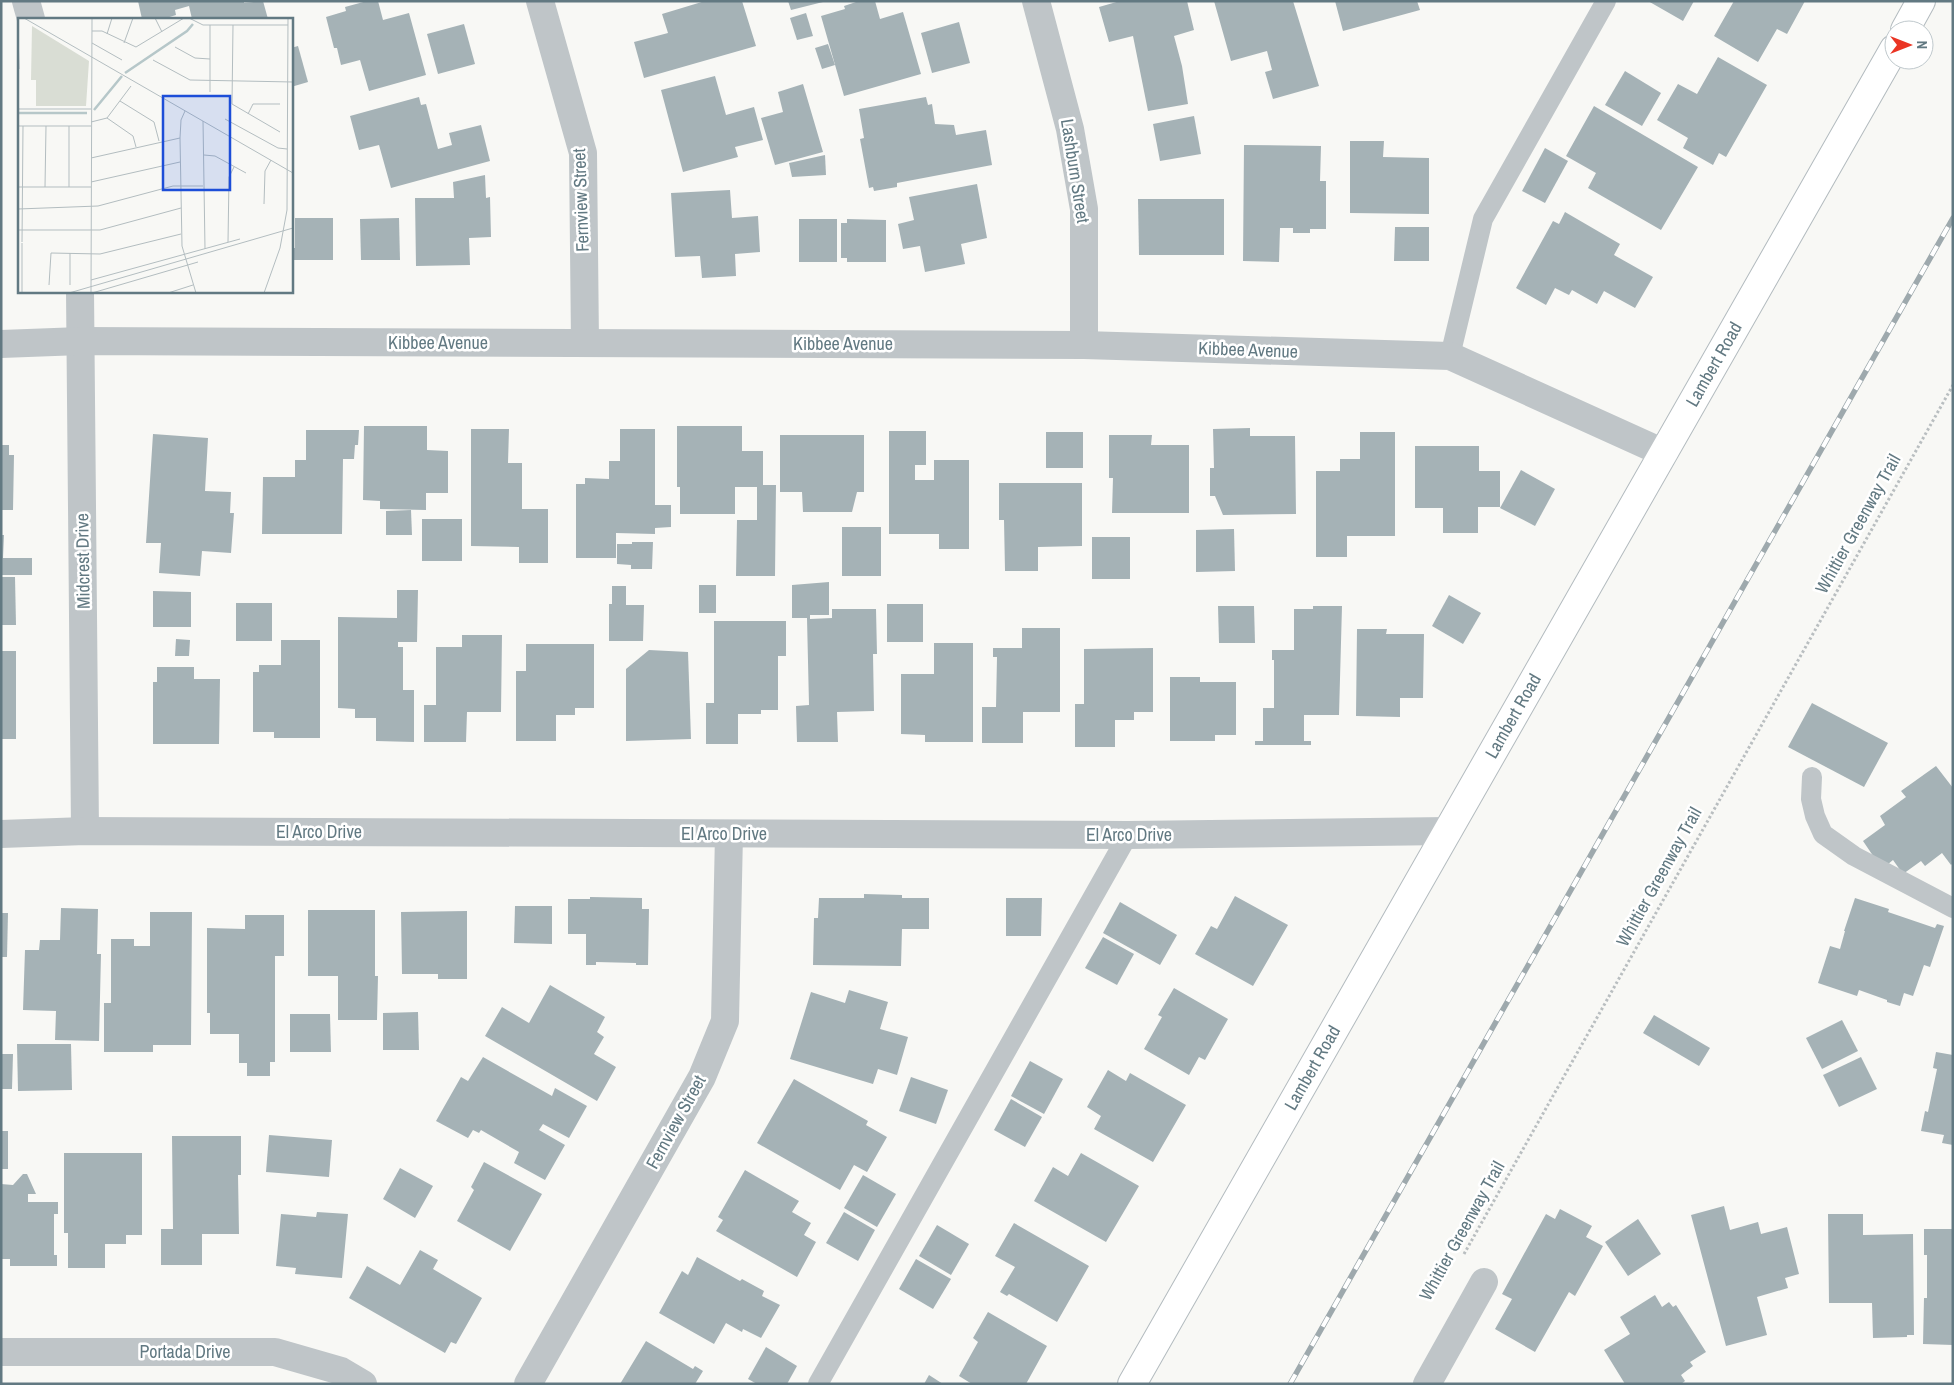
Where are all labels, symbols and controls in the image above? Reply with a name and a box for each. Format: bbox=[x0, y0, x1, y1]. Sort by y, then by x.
inset map bbox=[18, 18, 292, 292]
north arrow bbox=[1884, 20, 1934, 70]
text: N bbox=[1913, 41, 1931, 49]
street label: Lashburn Street bbox=[1055, 117, 1096, 225]
street label: Fernview Street bbox=[566, 148, 595, 252]
street label: Lambert Road bbox=[1679, 317, 1748, 411]
street label: Kibbee Avenue bbox=[388, 330, 488, 355]
street label: Kibbee Avenue bbox=[793, 331, 893, 356]
street label: Kibbee Avenue bbox=[1198, 335, 1298, 364]
street label: Whittier Greenway Trail bbox=[1809, 450, 1906, 598]
street label: Midcrest Drive bbox=[69, 513, 96, 609]
street label: Lambert Road bbox=[1479, 669, 1547, 763]
street label: Whittier Greenway Trail bbox=[1610, 803, 1707, 951]
street label: El Arco Drive bbox=[276, 819, 362, 844]
street label: El Arco Drive bbox=[681, 821, 767, 846]
street label: El Arco Drive bbox=[1086, 822, 1172, 847]
street label: Lambert Road bbox=[1278, 1021, 1346, 1114]
street label: Fernview Street bbox=[640, 1070, 712, 1173]
street label: Whittier Greenway Trail bbox=[1413, 1157, 1510, 1305]
street label: Portada Drive bbox=[139, 1339, 231, 1364]

